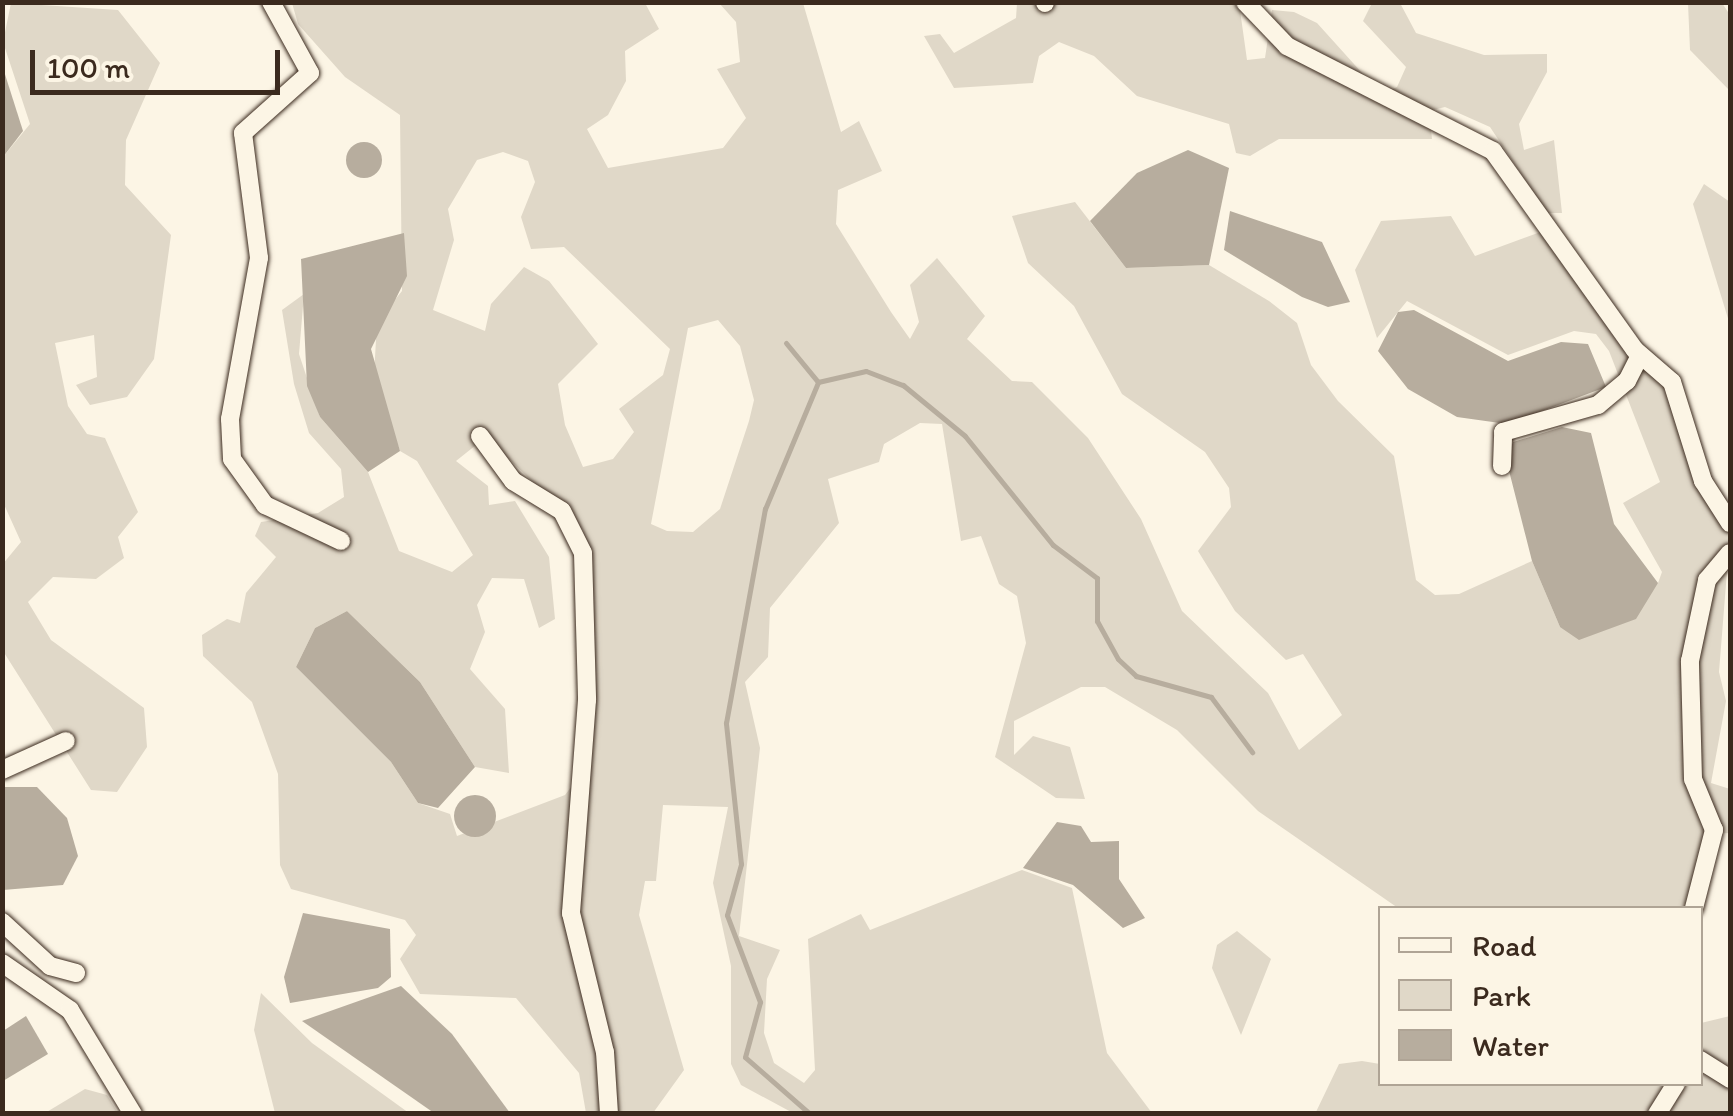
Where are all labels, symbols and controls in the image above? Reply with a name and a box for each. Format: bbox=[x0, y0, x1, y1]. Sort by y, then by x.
scale bar bbox=[35, 30, 285, 92]
text: 100 m bbox=[47, 49, 130, 86]
legend bbox=[1378, 906, 1703, 1086]
text: Road bbox=[1472, 927, 1537, 964]
text: Park bbox=[1472, 977, 1531, 1014]
text: Water bbox=[1472, 1027, 1549, 1064]

